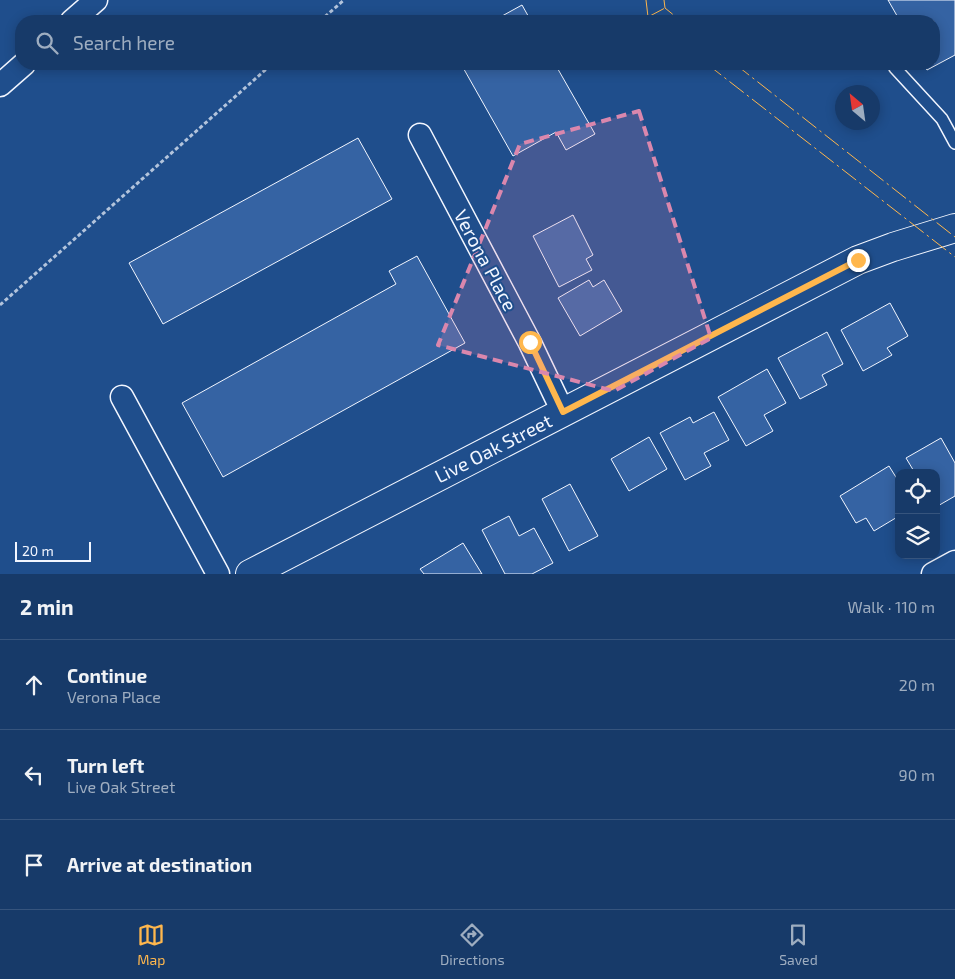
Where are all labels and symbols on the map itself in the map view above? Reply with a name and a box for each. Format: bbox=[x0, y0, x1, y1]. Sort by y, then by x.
north arrow bbox=[835, 85, 880, 130]
street label: Verona Place bbox=[450, 205, 522, 315]
route end bbox=[847, 249, 870, 272]
route start bbox=[519, 331, 542, 354]
street label: Live Oak Street bbox=[431, 409, 555, 487]
scale bar bbox=[15, 539, 91, 562]

